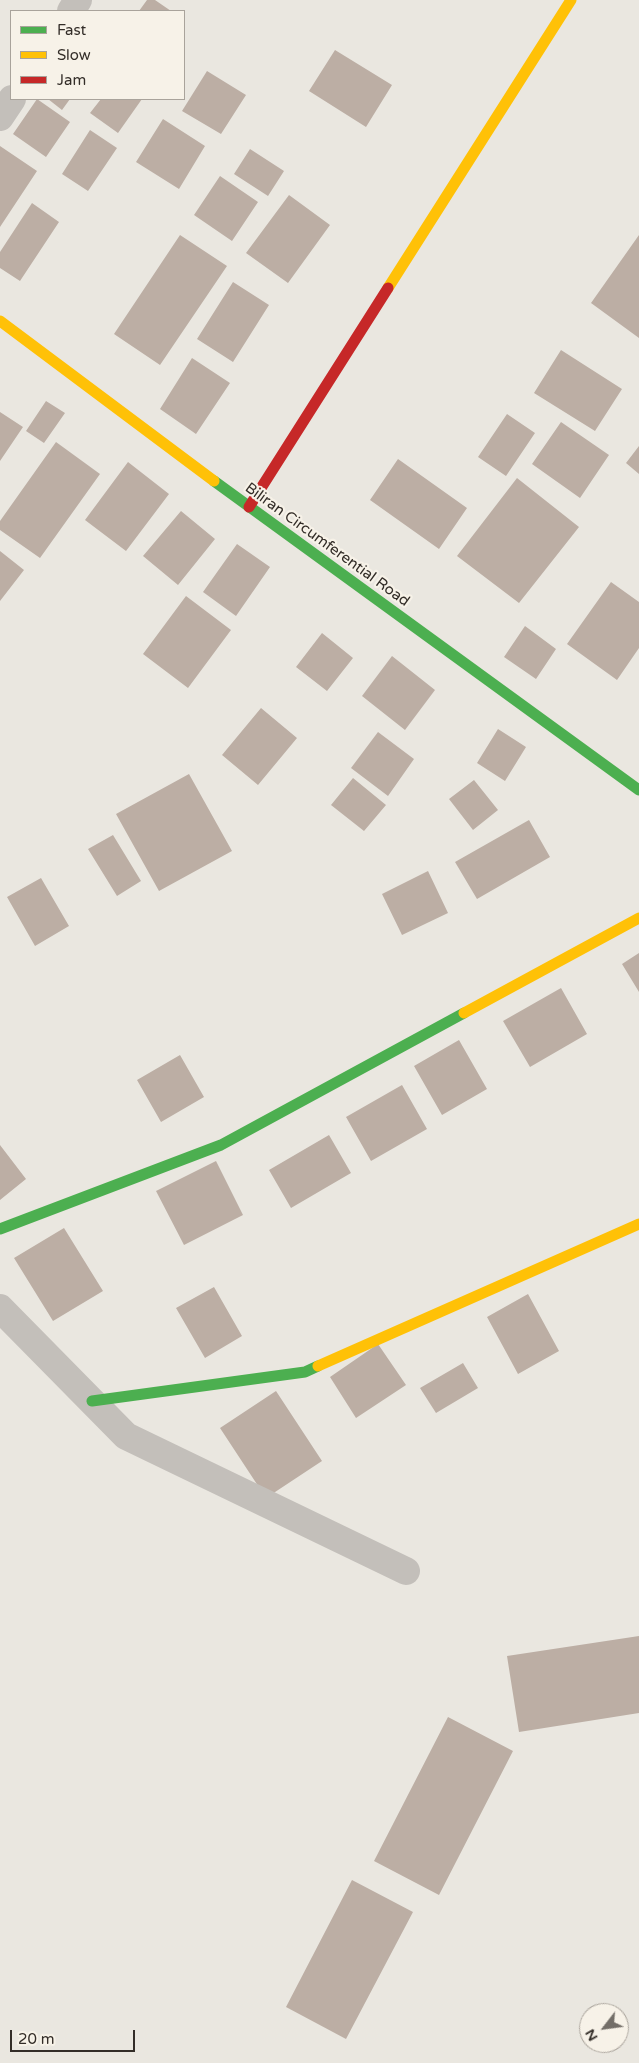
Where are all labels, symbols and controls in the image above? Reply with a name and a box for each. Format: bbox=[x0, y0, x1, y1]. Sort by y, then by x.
legend bbox=[10, 10, 185, 100]
text: Fast bbox=[57, 21, 86, 39]
text: Slow bbox=[57, 46, 91, 64]
text: Jam bbox=[57, 71, 86, 89]
street label: Biliran Circumferential Road bbox=[241, 479, 413, 611]
north arrow bbox=[579, 2003, 629, 2053]
scale bar bbox=[12, 2020, 138, 2052]
text: N bbox=[581, 2026, 602, 2044]
text: 20 m bbox=[18, 2030, 55, 2048]

